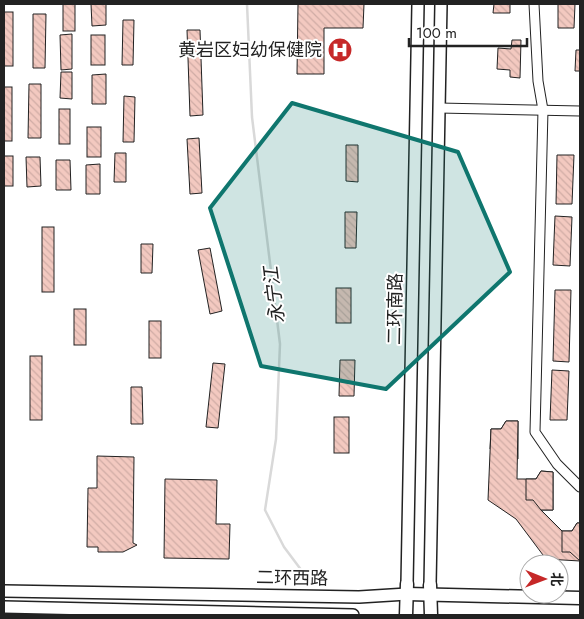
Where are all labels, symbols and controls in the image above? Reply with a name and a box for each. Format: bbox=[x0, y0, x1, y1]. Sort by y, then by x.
scale bar bbox=[409, 15, 526, 47]
text: 100 m bbox=[416, 22, 457, 44]
place label: 黄岩区妇幼保健院 bbox=[178, 37, 322, 63]
hospital icon: 黄岩区妇幼保健院 bbox=[327, 37, 353, 63]
water label: 永宁江 bbox=[257, 263, 291, 325]
street label: 二环南路 bbox=[381, 273, 409, 345]
north arrow bbox=[519, 554, 569, 604]
street label: 二环西路 bbox=[256, 564, 328, 592]
text: 北 bbox=[547, 572, 567, 586]

